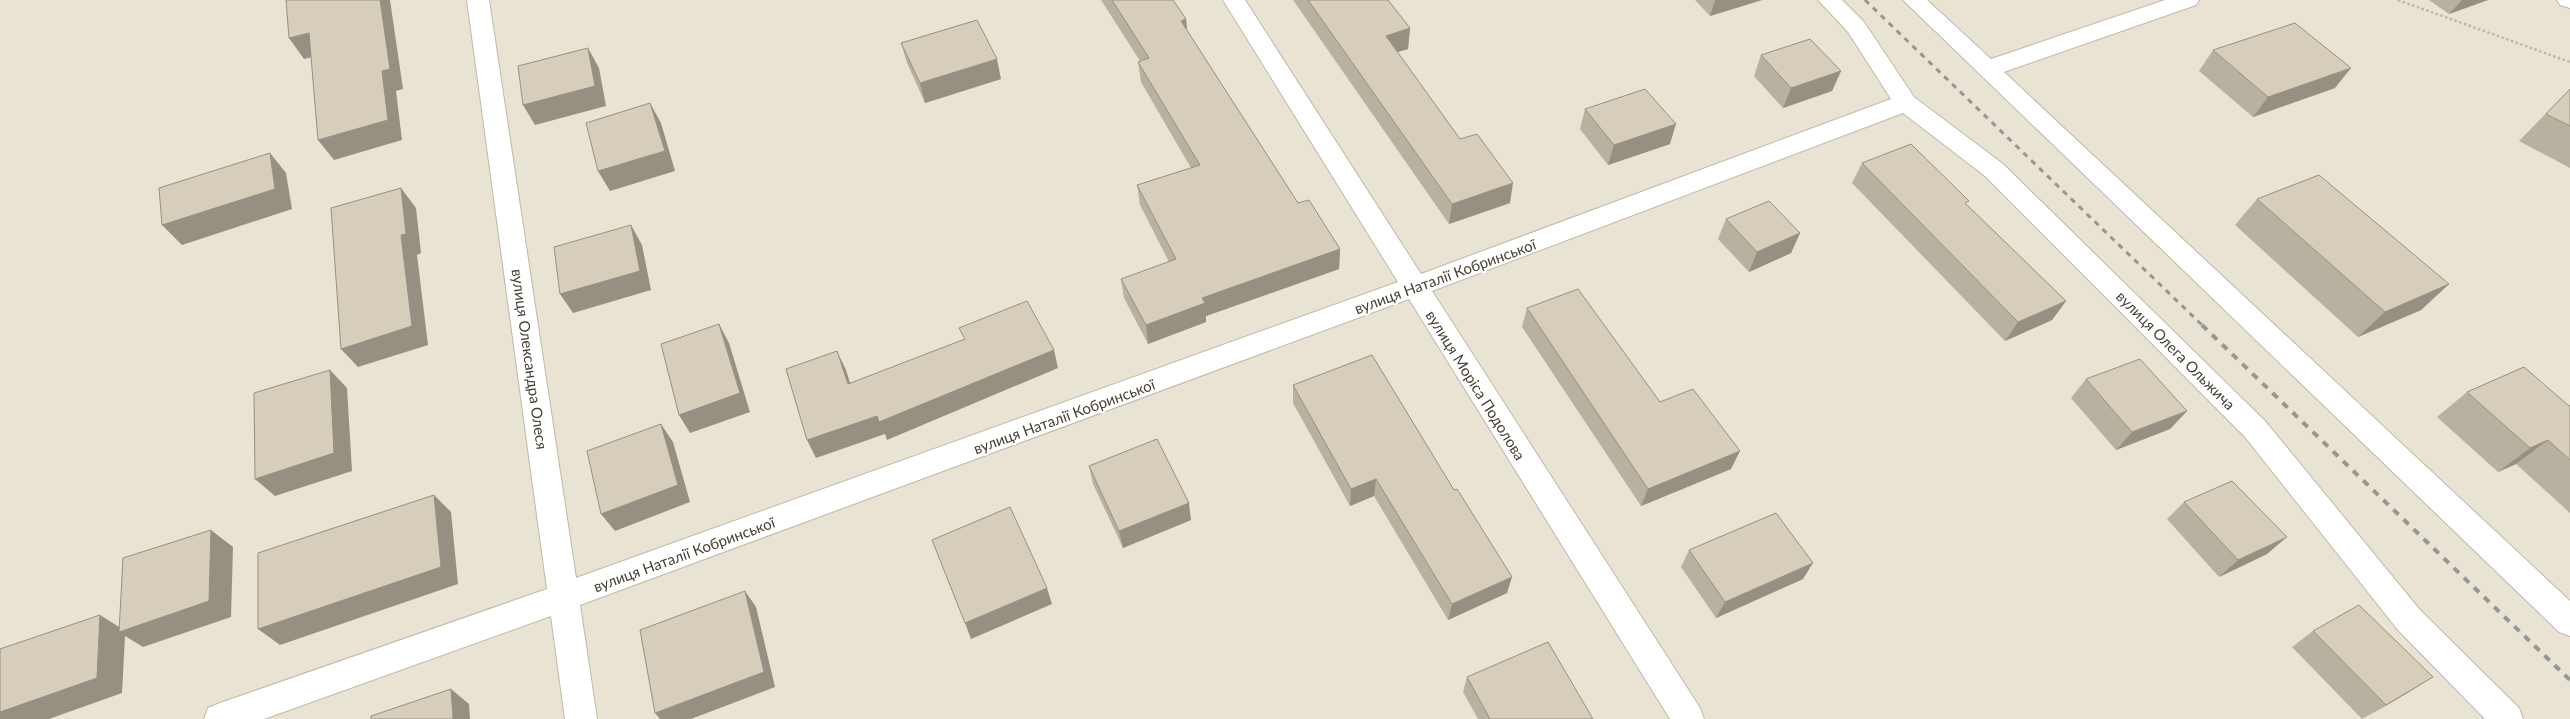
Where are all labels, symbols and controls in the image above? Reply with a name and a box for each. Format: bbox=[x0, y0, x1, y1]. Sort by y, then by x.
street label: вулиця Наталії Кобринської bbox=[1352, 235, 1538, 317]
street label: вулиця Олександра Олеся bbox=[508, 268, 552, 450]
street label: вулиця Олега Ольжича bbox=[2113, 287, 2239, 413]
street label: вулиця Моріса Подолова bbox=[1422, 307, 1530, 463]
street label: вулиця Наталії Кобринської bbox=[971, 375, 1157, 457]
street label: вулиця Наталії Кобринської bbox=[591, 513, 777, 595]

